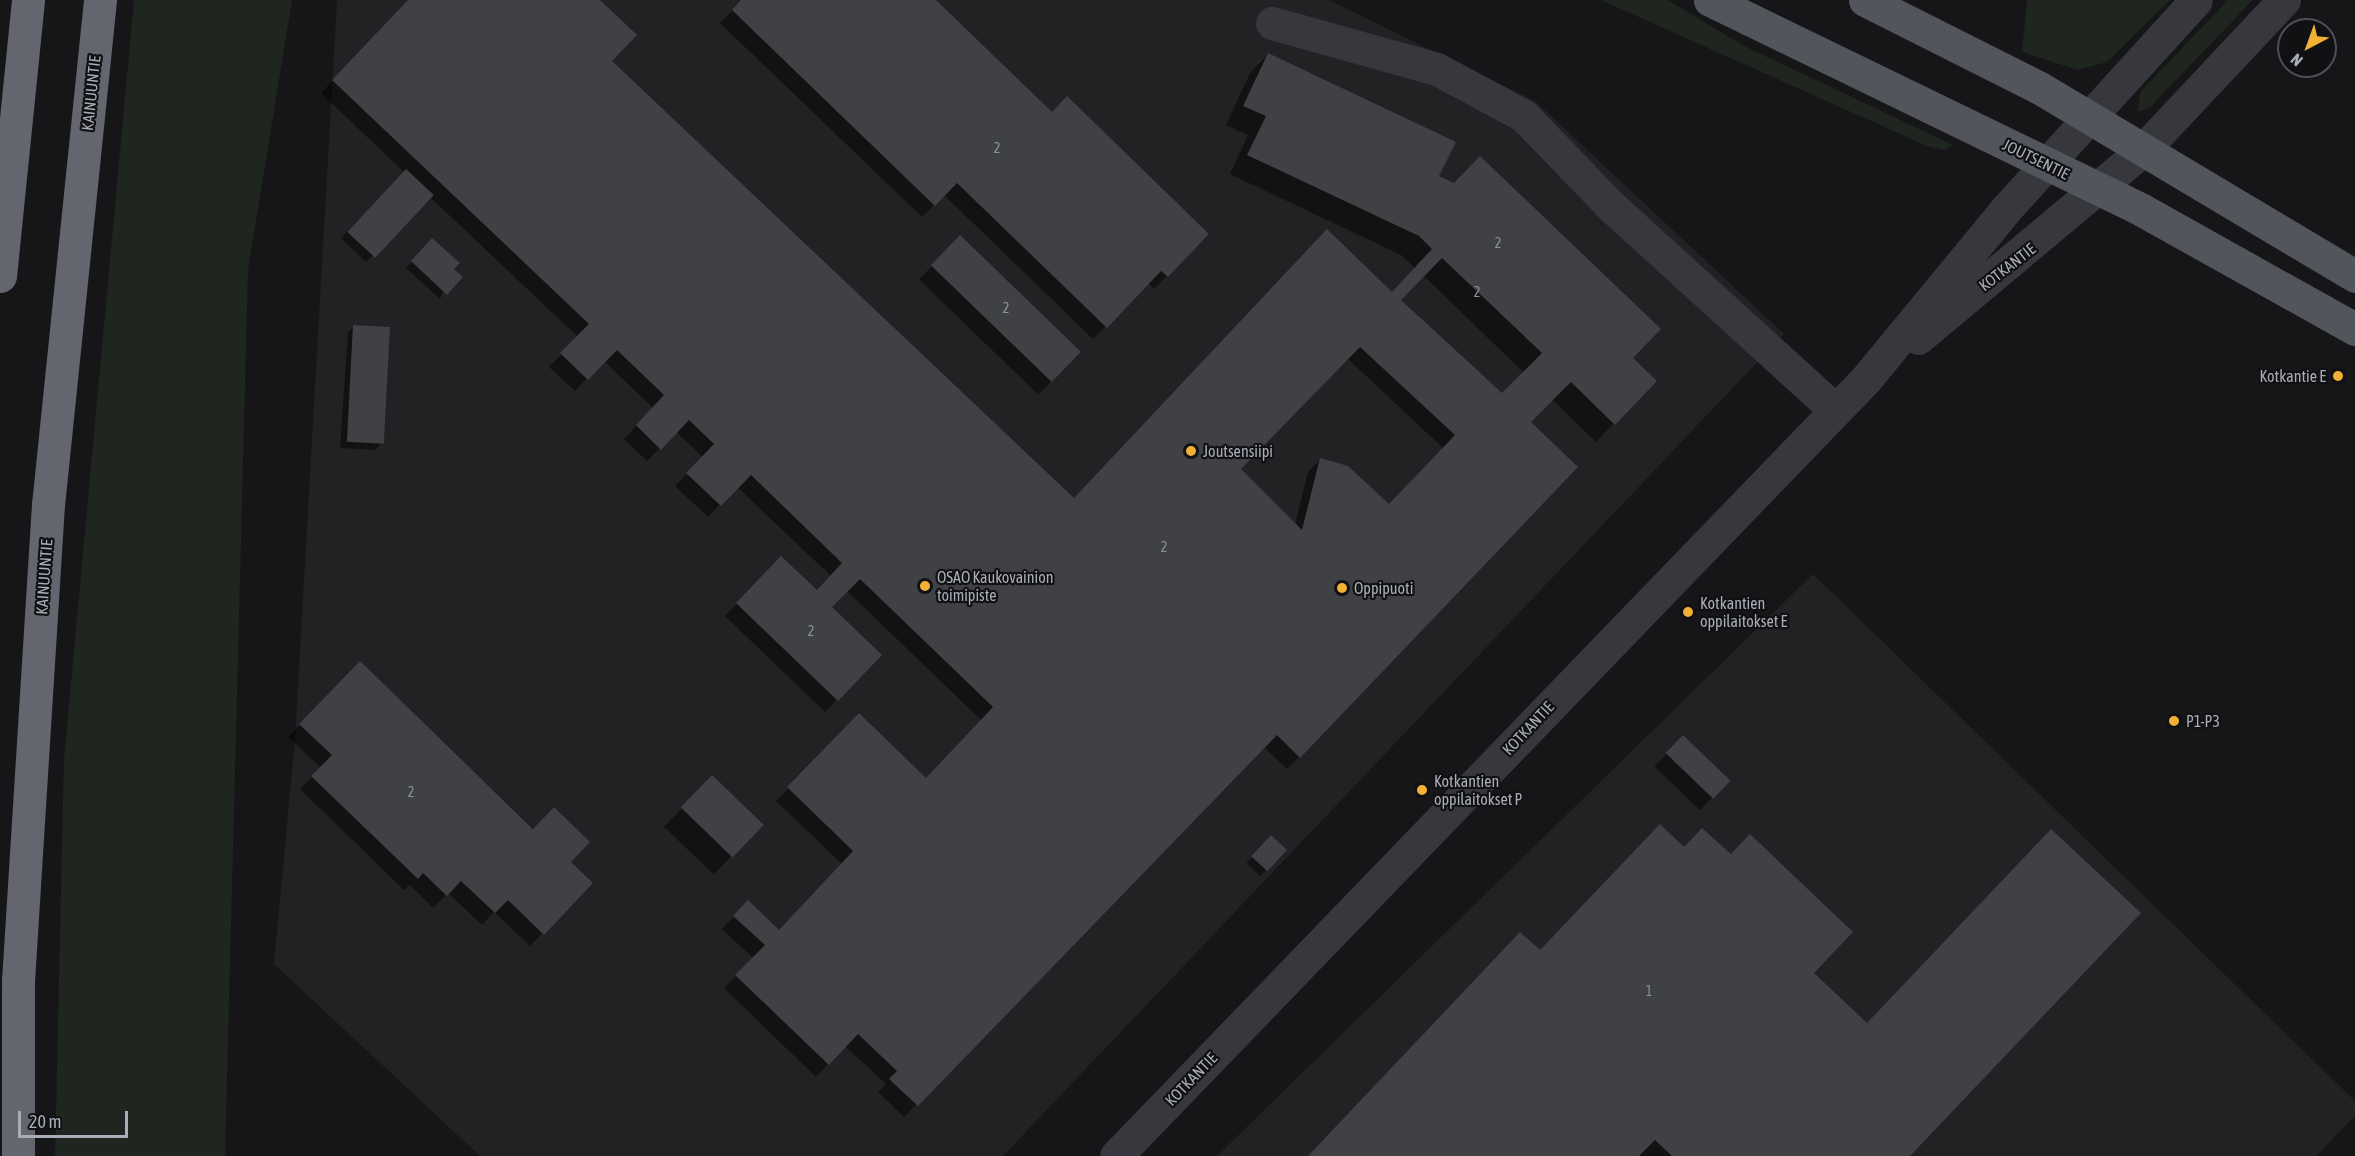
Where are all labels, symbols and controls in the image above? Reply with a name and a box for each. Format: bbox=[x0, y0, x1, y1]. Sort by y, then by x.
north arrow bbox=[2277, 18, 2337, 78]
text: N bbox=[2287, 50, 2306, 70]
street label: KAINUUNTIE bbox=[78, 54, 104, 132]
street label: JOUTSENTIE bbox=[2000, 135, 2072, 183]
house number: 2 bbox=[994, 140, 1000, 156]
house number: 2 bbox=[1495, 235, 1501, 251]
street label: KOTKANTIE bbox=[1975, 239, 2039, 295]
house number: 2 bbox=[1474, 284, 1480, 300]
house number: 2 bbox=[1003, 300, 1009, 316]
place label: Kotkantie E bbox=[2260, 366, 2326, 386]
marker: Kotkantie E bbox=[2331, 369, 2345, 383]
place label: Joutsensiipi bbox=[1203, 441, 1273, 461]
marker: Joutsensiipi bbox=[1184, 444, 1198, 458]
street label: KAINUUNTIE bbox=[32, 539, 56, 615]
house number: 2 bbox=[1161, 539, 1167, 555]
place label: OSAO Kaukovainion toimipiste bbox=[937, 567, 1053, 605]
place label: Oppipuoti bbox=[1354, 578, 1413, 598]
marker: OSAO Kaukovainion toimipiste bbox=[918, 579, 932, 593]
marker: Oppipuoti bbox=[1335, 581, 1349, 595]
place label: Kotkantien oppilaitokset E bbox=[1700, 593, 1787, 631]
marker: Kotkantien oppilaitokset E bbox=[1681, 605, 1695, 619]
house number: 2 bbox=[808, 623, 814, 639]
street label: KOTKANTIE bbox=[1498, 697, 1558, 759]
place label: P1-P3 bbox=[2186, 711, 2220, 731]
marker: P1-P3 bbox=[2167, 714, 2181, 728]
place label: Kotkantien oppilaitokset P bbox=[1434, 771, 1522, 809]
marker: Kotkantien oppilaitokset P bbox=[1415, 783, 1429, 797]
house number: 2 bbox=[408, 784, 414, 800]
house number: 1 bbox=[1646, 983, 1652, 999]
street label: KOTKANTIE bbox=[1161, 1048, 1221, 1110]
scale bar bbox=[21, 1099, 130, 1137]
text: 20 m bbox=[29, 1111, 61, 1132]

